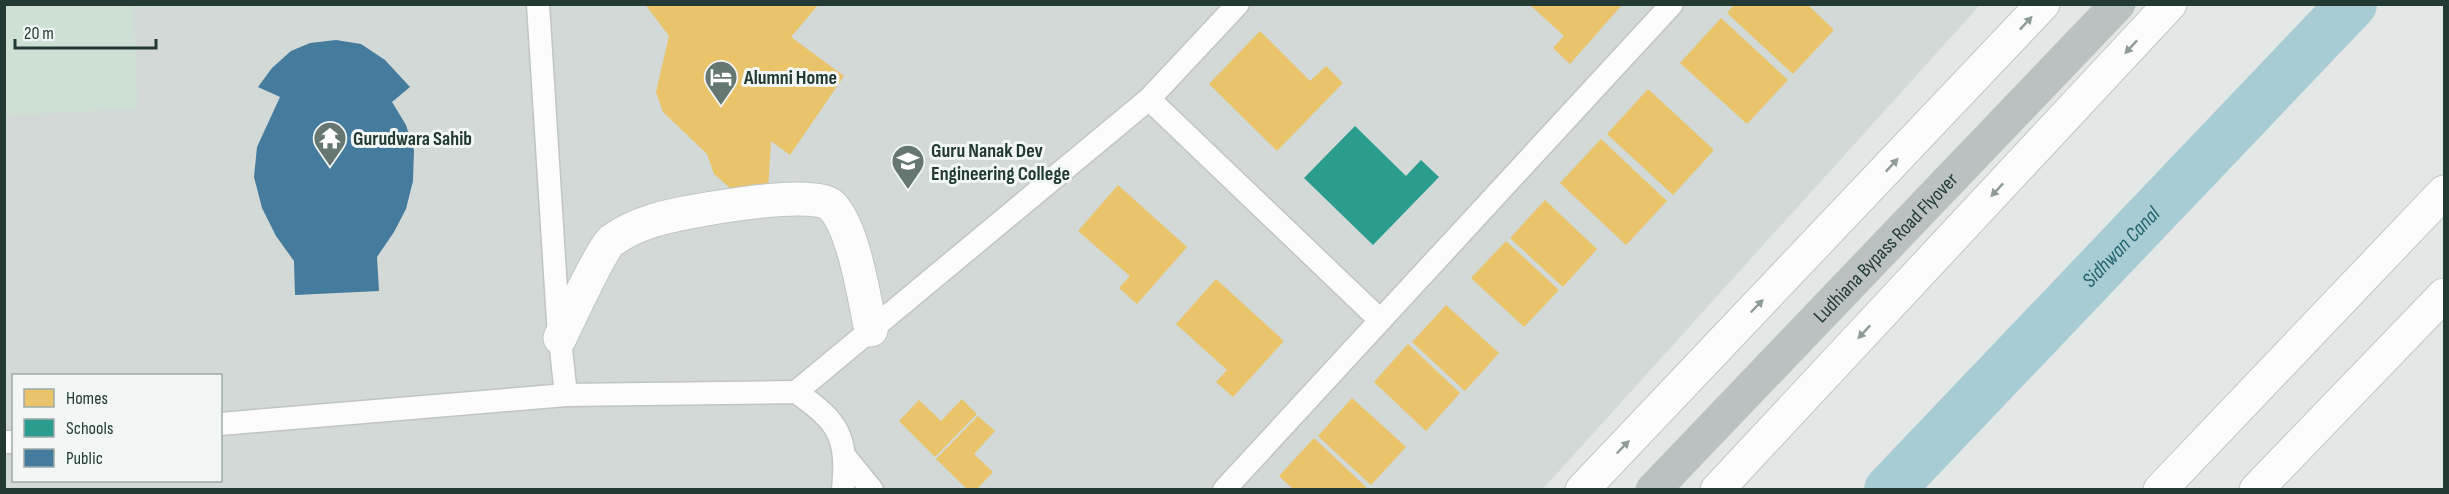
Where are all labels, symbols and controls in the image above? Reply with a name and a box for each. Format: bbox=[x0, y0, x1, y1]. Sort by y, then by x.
scale bar bbox=[15, 12, 156, 50]
one-way arrow bbox=[2018, 17, 2032, 31]
text: 20 m bbox=[24, 23, 54, 44]
one-way arrow bbox=[2124, 40, 2138, 54]
hotel icon: Alumni Home bbox=[703, 59, 739, 106]
place label: Alumni Home bbox=[743, 66, 837, 90]
temple icon: Gurudwara Sahib bbox=[312, 120, 348, 167]
place label: Gurudwara Sahib bbox=[353, 127, 472, 151]
place label: Guru Nanak Dev Engineering College bbox=[931, 139, 1070, 186]
school or university icon: Guru Nanak Dev Engineering College bbox=[890, 143, 926, 190]
one-way arrow bbox=[1885, 158, 1898, 173]
street label: Ludhiana Bypass Road Flyover bbox=[1809, 168, 1963, 328]
one-way arrow bbox=[1991, 182, 2005, 196]
water label: Sidhwan Canal bbox=[2077, 201, 2166, 293]
one-way arrow bbox=[1750, 300, 1764, 314]
one-way arrow bbox=[1858, 324, 1871, 339]
legend bbox=[12, 374, 222, 482]
text: Homes bbox=[66, 388, 108, 409]
text: Schools bbox=[66, 418, 113, 439]
one-way arrow bbox=[1615, 441, 1629, 455]
text: Public bbox=[66, 448, 103, 469]

